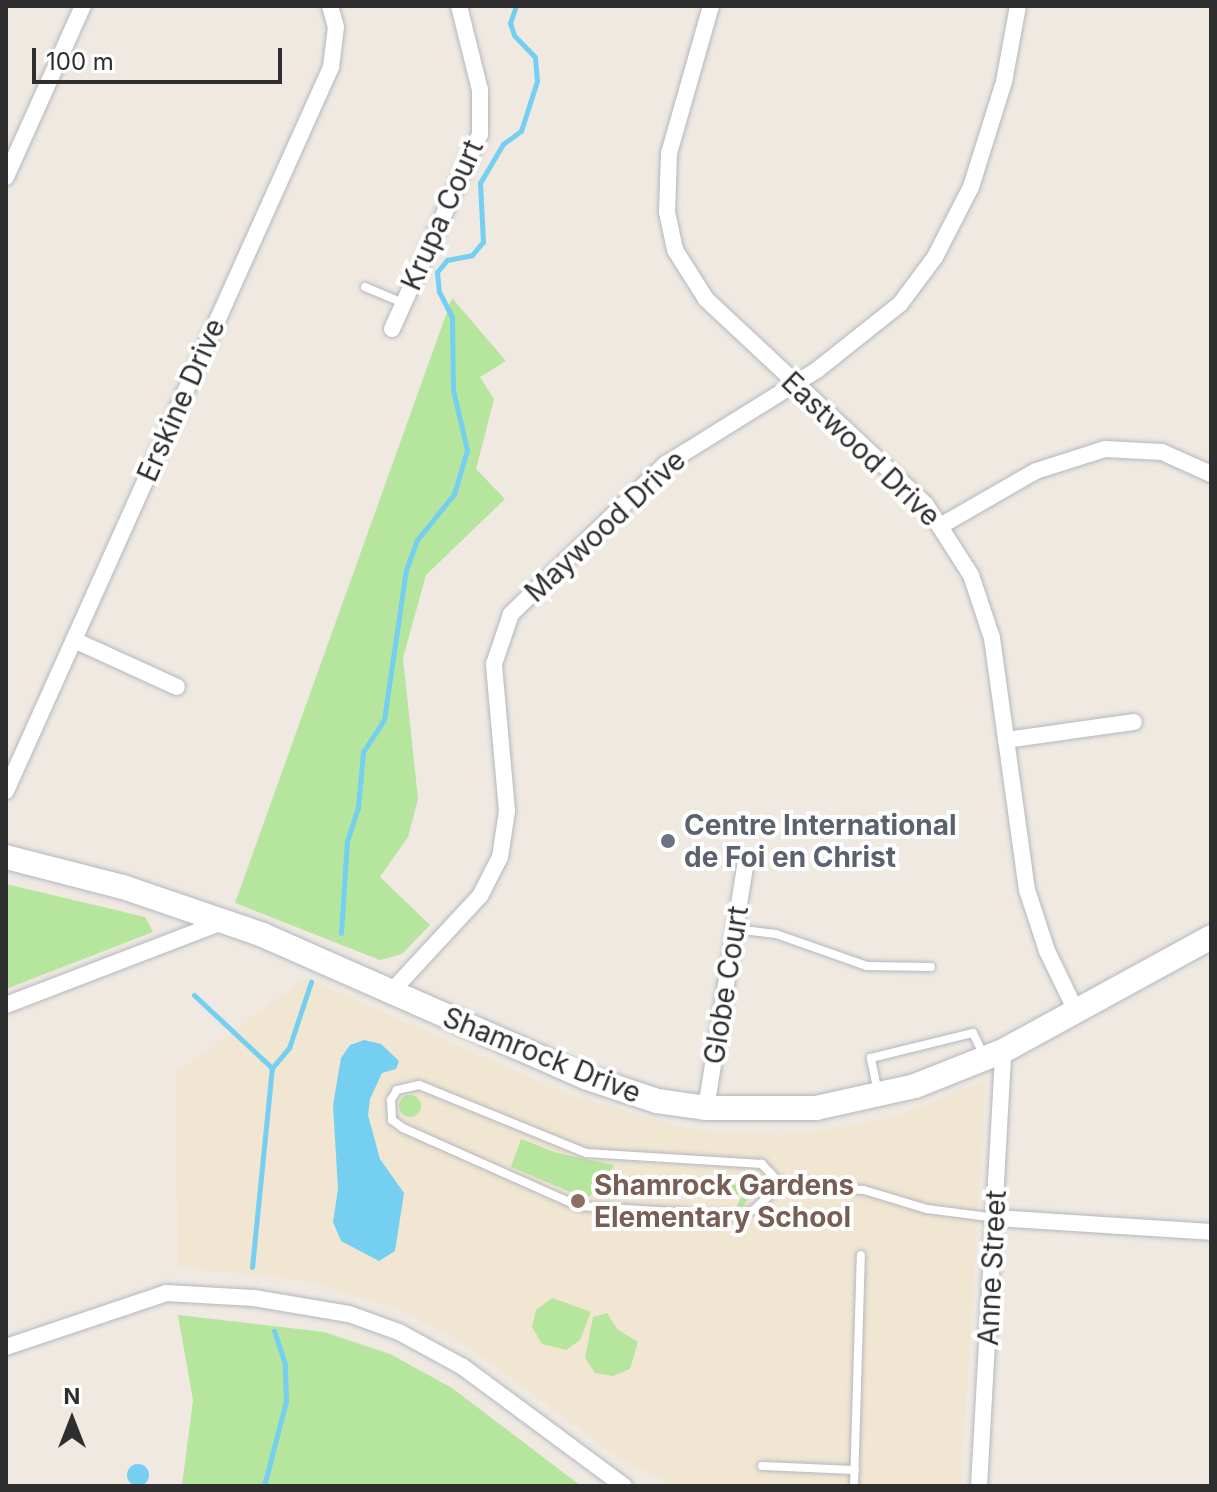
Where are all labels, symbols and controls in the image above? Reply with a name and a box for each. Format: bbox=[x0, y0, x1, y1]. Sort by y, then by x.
scale bar bbox=[36, 32, 286, 82]
text: 100 m bbox=[46, 47, 114, 76]
street label: Krupa Court bbox=[394, 135, 490, 295]
street label: Erskine Drive bbox=[130, 313, 232, 487]
street label: Eastwood Drive bbox=[775, 365, 947, 533]
street label: Maywood Drive bbox=[518, 443, 692, 609]
place label: Centre International de Foi en Christ bbox=[684, 808, 957, 874]
marker: Centre International de Foi en Christ bbox=[659, 832, 677, 850]
street label: Globe Court bbox=[697, 903, 755, 1067]
street label: Shamrock Drive bbox=[438, 1000, 646, 1110]
place label: Shamrock Gardens Elementary School bbox=[594, 1168, 854, 1234]
street label: Anne Street bbox=[971, 1189, 1013, 1347]
marker: Shamrock Gardens Elementary School bbox=[569, 1192, 587, 1210]
north arrow bbox=[32, 1380, 112, 1460]
text: N bbox=[64, 1383, 80, 1409]

